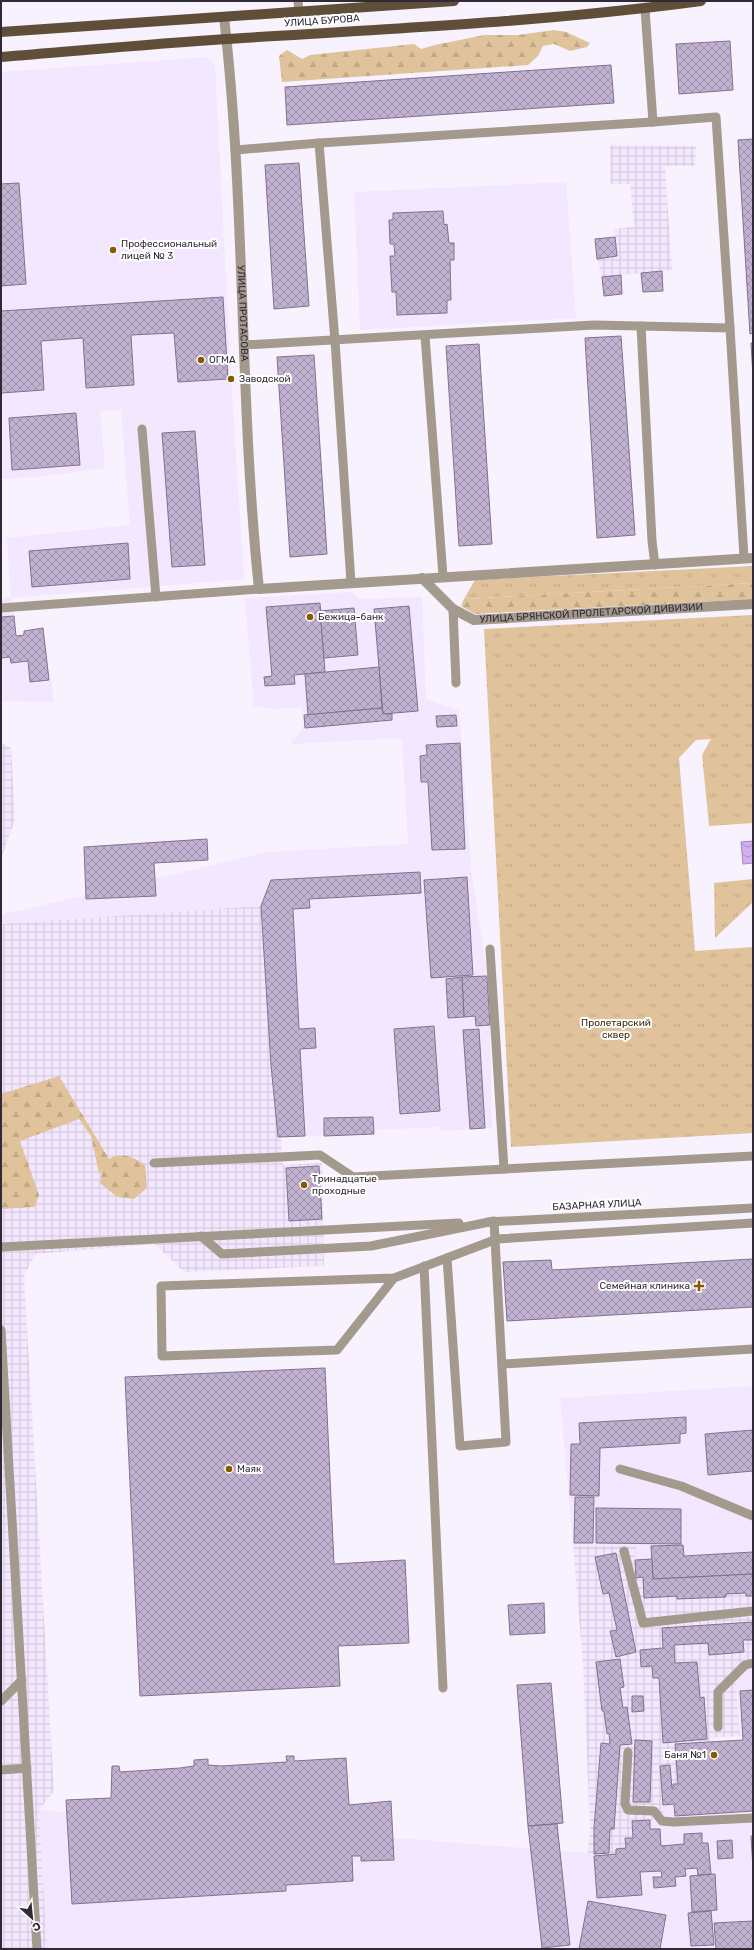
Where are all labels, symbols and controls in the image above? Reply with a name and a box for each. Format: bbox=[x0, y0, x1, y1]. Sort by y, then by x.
street label: УЛИЦА БУРОВА bbox=[284, 12, 360, 30]
place label: Профессиональный лицей № 3 bbox=[121, 238, 217, 262]
marker: Профессиональный лицей № 3 bbox=[108, 245, 118, 255]
street label: УЛИЦА ПРОТАСОВА bbox=[235, 265, 250, 362]
place label: ОГМА bbox=[209, 354, 236, 366]
marker: ОГМА bbox=[196, 355, 206, 365]
place label: Заводской bbox=[239, 373, 291, 385]
marker: Заводской bbox=[226, 374, 236, 384]
street label: УЛИЦА БРЯНСКОЙ ПРОЛЕТАРСКОЙ ДИВИЗИИ bbox=[479, 601, 703, 626]
place label: Бежица-банк bbox=[318, 611, 384, 623]
marker: Бежица-банк bbox=[305, 612, 315, 622]
park label: Пролетарский сквер bbox=[581, 1017, 651, 1041]
place label: Тринадцатые проходные bbox=[312, 1173, 377, 1197]
marker: Тринадцатые проходные bbox=[299, 1180, 309, 1190]
street label: БАЗАРНАЯ УЛИЦА bbox=[552, 1197, 642, 1213]
place label: Семейная клиника bbox=[599, 1280, 690, 1292]
marker: Семейная клиника bbox=[693, 1280, 705, 1292]
place label: Маяк bbox=[237, 1463, 262, 1475]
marker: Маяк bbox=[224, 1464, 234, 1474]
place label: Баня №1 bbox=[664, 1749, 706, 1761]
marker: Баня №1 bbox=[709, 1750, 719, 1760]
north arrow bbox=[12, 1898, 52, 1938]
text: С bbox=[30, 1919, 43, 1934]

